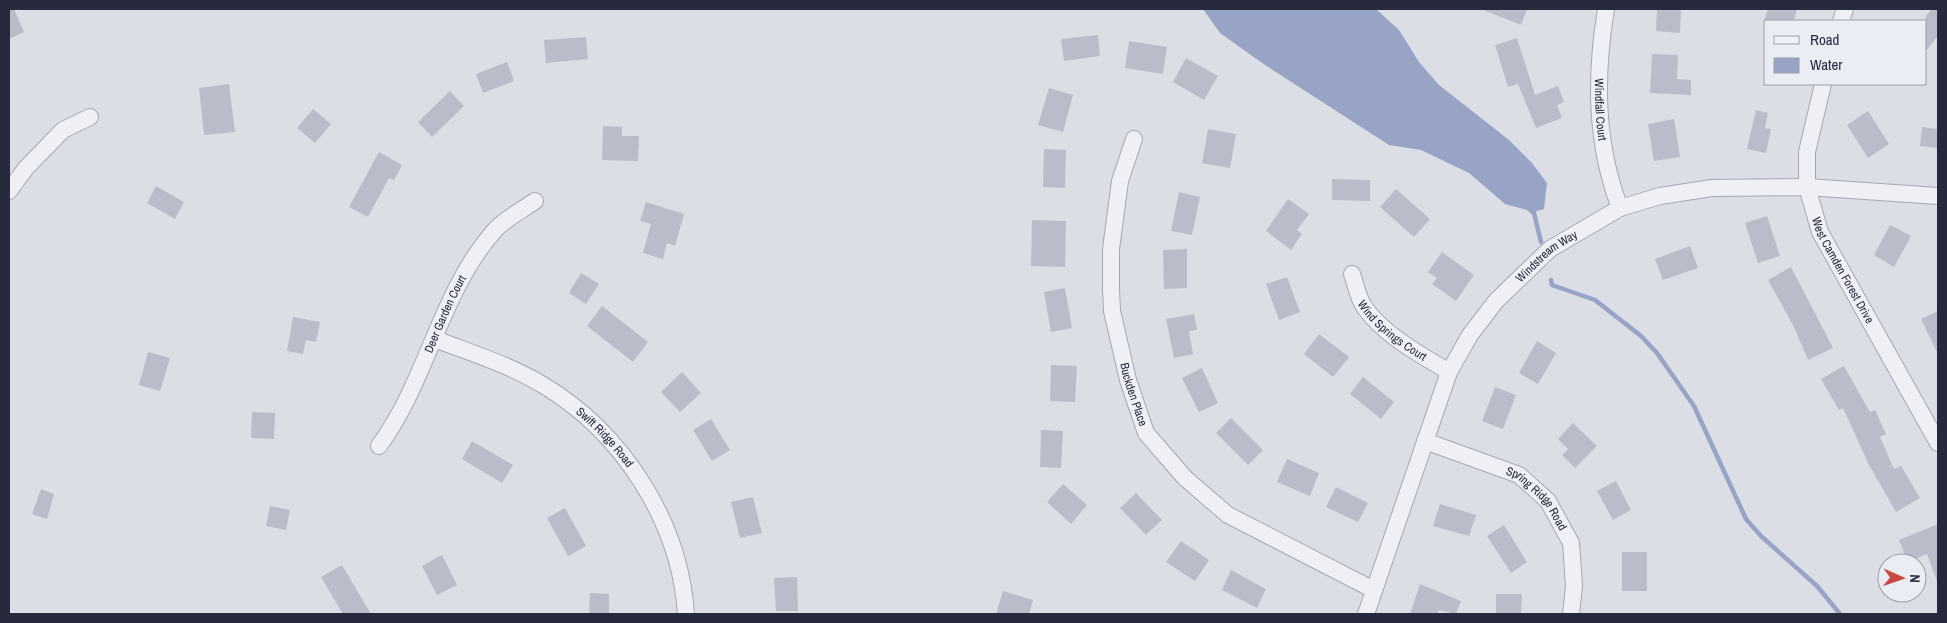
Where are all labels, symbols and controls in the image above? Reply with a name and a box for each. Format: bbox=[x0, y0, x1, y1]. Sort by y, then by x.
legend bbox=[1764, 20, 1927, 85]
text: Road bbox=[1810, 29, 1839, 50]
text: Water bbox=[1810, 54, 1842, 75]
street label: Windfall Court bbox=[1591, 78, 1611, 142]
street label: West Camden Forest Drive bbox=[1808, 215, 1878, 326]
street label: Windstream Way bbox=[1512, 227, 1580, 286]
street label: Deer Garden Court bbox=[421, 272, 470, 355]
street label: Wind Springs Court bbox=[1354, 297, 1430, 365]
street label: Buckden Place bbox=[1116, 361, 1151, 428]
street label: Swift Ridge Road bbox=[573, 404, 637, 471]
street label: Spring Ridge Road bbox=[1504, 463, 1571, 533]
north arrow bbox=[1877, 553, 1927, 603]
text: N bbox=[1906, 574, 1924, 583]

